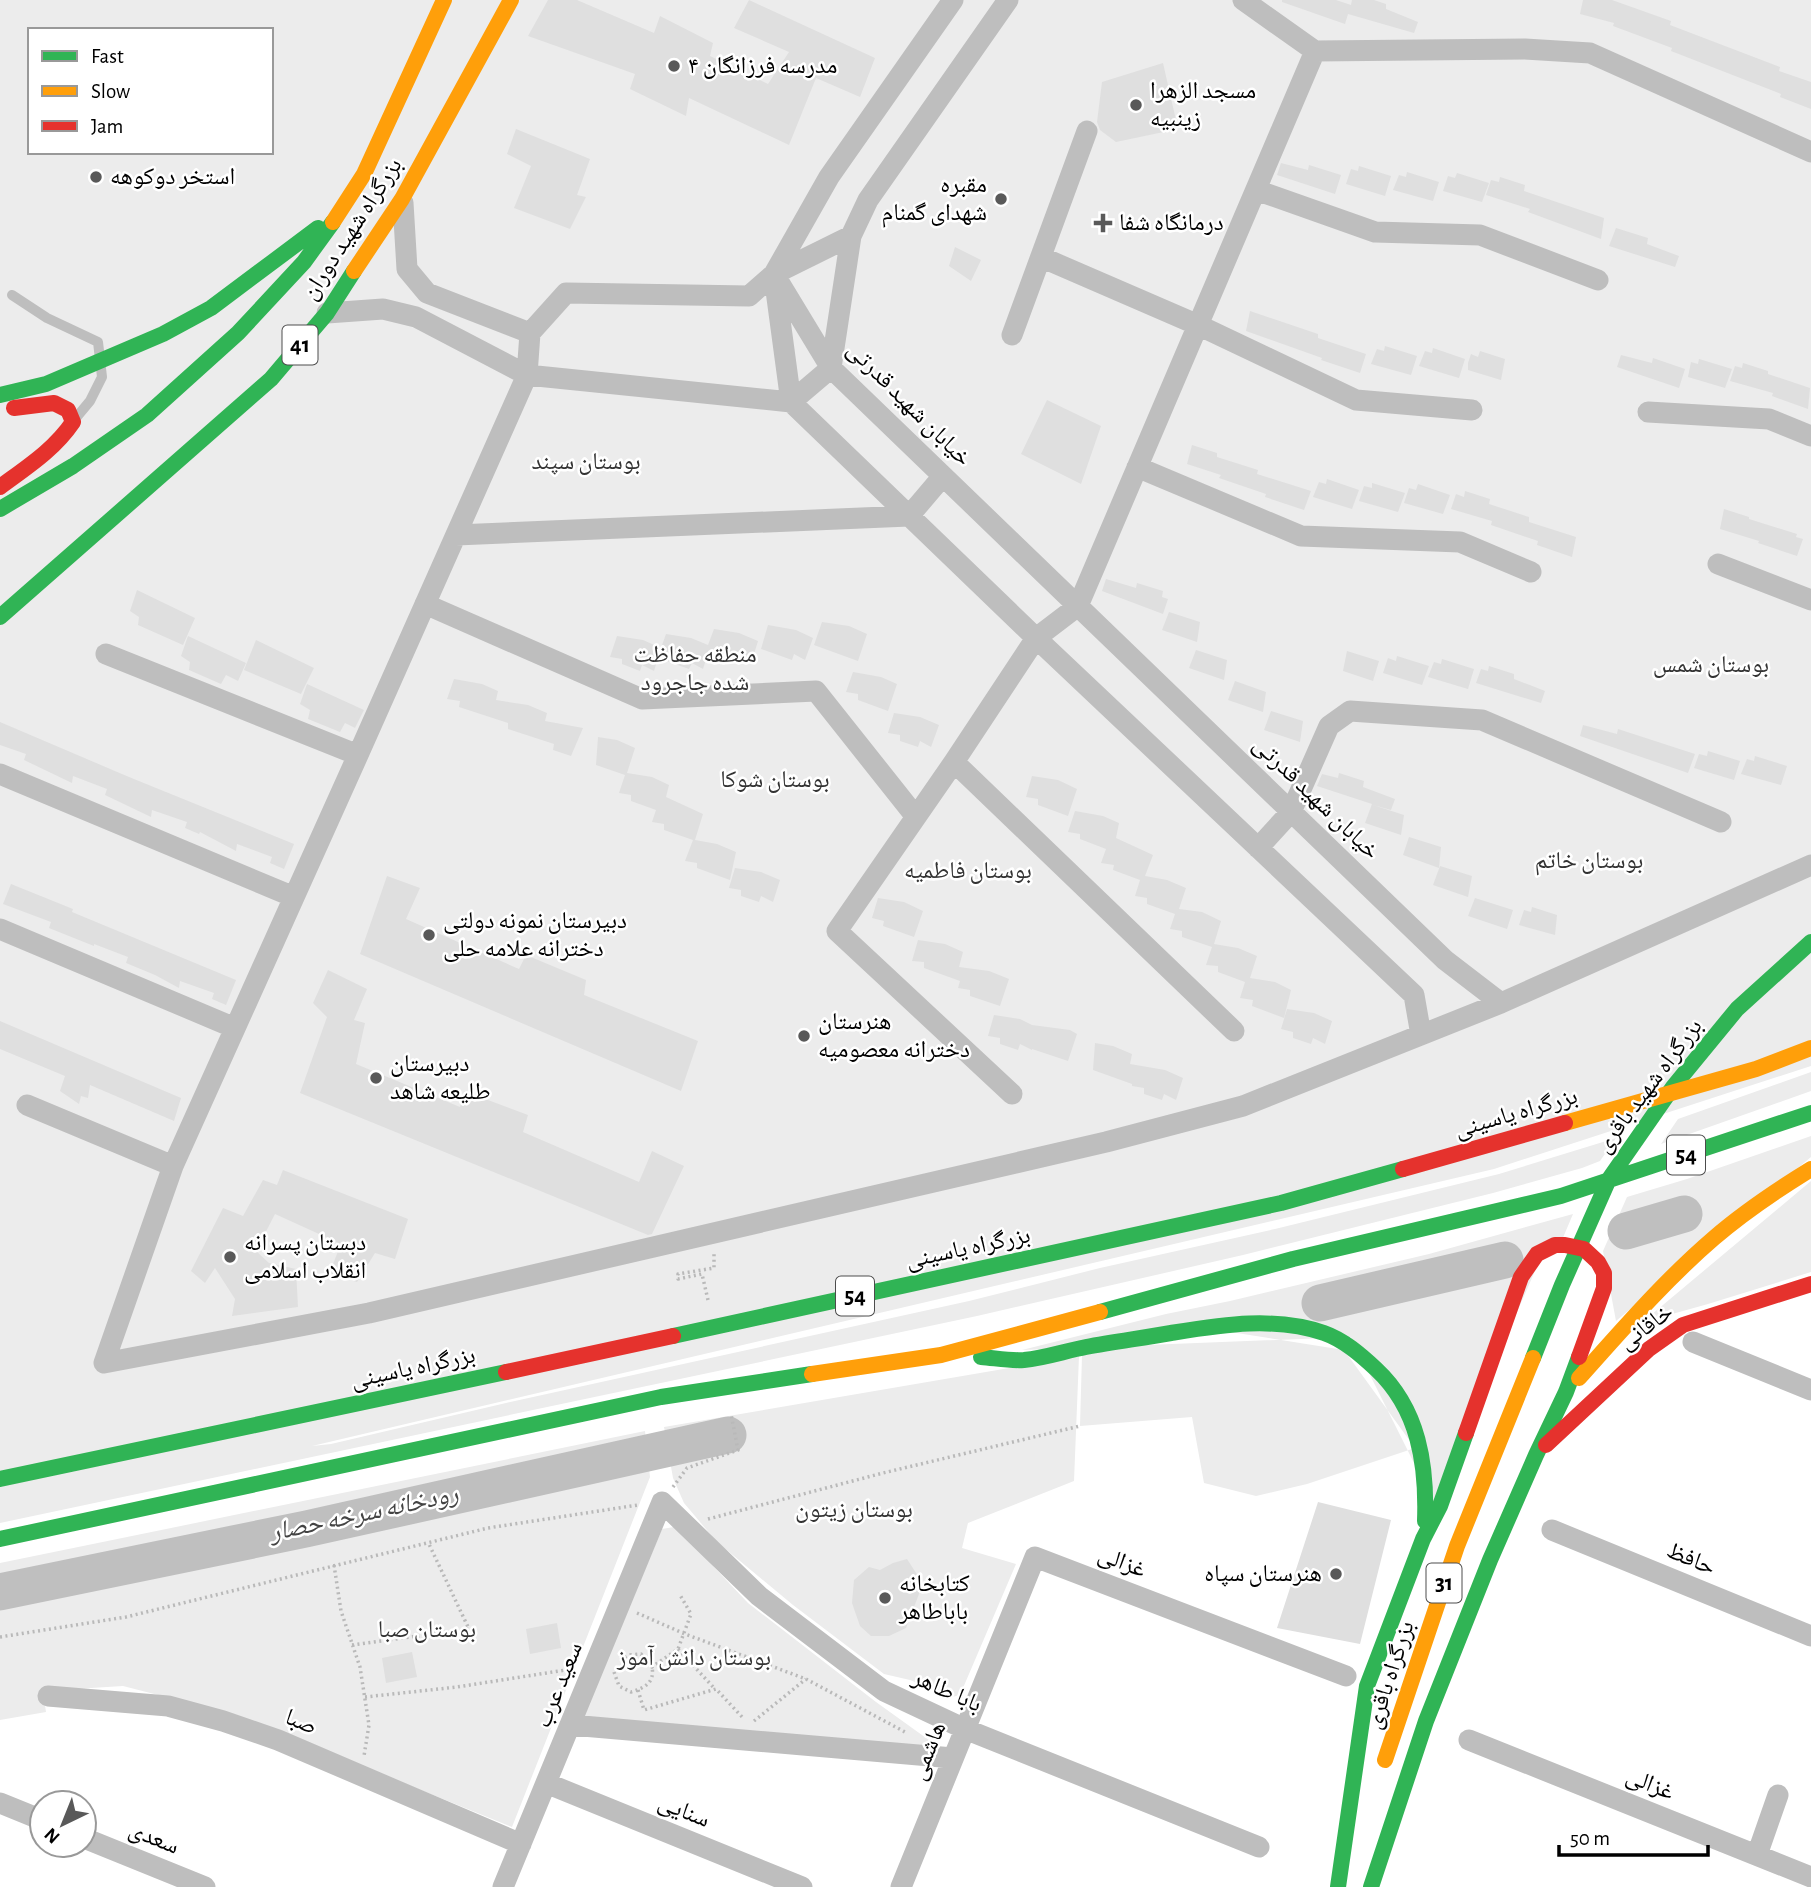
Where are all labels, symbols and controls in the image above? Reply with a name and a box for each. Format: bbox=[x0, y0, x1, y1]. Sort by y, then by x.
legend bbox=[28, 28, 273, 154]
text: Fast bbox=[91, 46, 124, 67]
place label: مدرسه فرزانگان ۴ bbox=[688, 54, 837, 79]
marker: مدرسه فرزانگان ۴ bbox=[666, 58, 682, 74]
place label: مسجد الزهرا زینبیه bbox=[1150, 79, 1256, 132]
text: Slow bbox=[91, 81, 130, 102]
marker: مسجد الزهرا زینبیه bbox=[1128, 97, 1144, 113]
text: Jam bbox=[91, 116, 123, 137]
street label: بزرگراه شهید دوران bbox=[297, 154, 408, 305]
place label: استخر دوکوهه bbox=[110, 165, 235, 189]
marker: استخر دوکوهه bbox=[88, 169, 104, 185]
place label: مقبره شهدای گمنام bbox=[881, 173, 987, 228]
marker: مقبره شهدای گمنام bbox=[993, 191, 1009, 207]
place label: درمانگاه شفا bbox=[1119, 211, 1224, 235]
marker: درمانگاه شفا bbox=[1093, 213, 1113, 233]
road number: 41 bbox=[282, 326, 318, 364]
street label: خیابان شهید قدرتی bbox=[841, 337, 976, 472]
park label: بوستان سپند bbox=[531, 450, 641, 475]
park label: منطقه حفاظت شده جاجرود bbox=[633, 643, 757, 695]
park label: بوستان شمس bbox=[1653, 653, 1769, 678]
street label: خیابان شهید قدرتی bbox=[1248, 732, 1384, 865]
park label: بوستان شوکا bbox=[720, 768, 830, 793]
park label: بوستان خاتم bbox=[1535, 849, 1643, 876]
park label: بوستان فاطمیه bbox=[904, 859, 1032, 884]
place label: دبیرستان نمونه دولتی دخترانه علامه حلی bbox=[443, 909, 627, 962]
marker: دبیرستان نمونه دولتی دخترانه علامه حلی bbox=[421, 927, 437, 943]
place label: هنرستان دخترانه معصومیه bbox=[818, 1010, 970, 1062]
street label: بزرگراه شهید باقری bbox=[1591, 1015, 1708, 1158]
marker: هنرستان دخترانه معصومیه bbox=[796, 1028, 812, 1044]
place label: دبیرستان طلیعه شاهد bbox=[390, 1052, 491, 1104]
marker: دبیرستان طلیعه شاهد bbox=[368, 1070, 384, 1086]
street label: بزرگراه یاسینی bbox=[1452, 1084, 1581, 1143]
road number: 54 bbox=[1667, 1136, 1705, 1174]
street label: بزرگراه یاسینی bbox=[903, 1223, 1033, 1274]
place label: دبستان پسرانه انقلاب اسلامی bbox=[244, 1231, 366, 1284]
marker: دبستان پسرانه انقلاب اسلامی bbox=[222, 1249, 238, 1265]
road number: 54 bbox=[836, 1276, 874, 1316]
street label: خاقانی bbox=[1614, 1299, 1678, 1355]
street label: بزرگراه یاسینی bbox=[348, 1343, 478, 1394]
water label: رودخانه سرخه حصار bbox=[265, 1480, 461, 1547]
park label: بوستان زیتون bbox=[795, 1498, 913, 1523]
street label: حافظ bbox=[1663, 1539, 1719, 1579]
street label: غزالی bbox=[1094, 1542, 1149, 1583]
place label: هنرستان سپاه bbox=[1204, 1562, 1322, 1587]
road number: 31 bbox=[1426, 1564, 1462, 1602]
marker: هنرستان سپاه bbox=[1328, 1566, 1344, 1582]
place label: کتابخانه باباطاهر bbox=[898, 1572, 970, 1625]
marker: کتابخانه باباطاهر bbox=[877, 1590, 893, 1606]
park label: بوستان صبا bbox=[378, 1618, 476, 1643]
street label: بزرگراه باقری bbox=[1361, 1618, 1420, 1732]
street label: سعید عرب bbox=[531, 1639, 588, 1732]
park label: بوستان دانش آموز bbox=[616, 1645, 771, 1671]
street label: بابا طاهر bbox=[908, 1665, 985, 1718]
street label: صبا bbox=[281, 1705, 320, 1740]
street label: هاشمی bbox=[906, 1718, 951, 1784]
street label: غزالی bbox=[1622, 1764, 1677, 1805]
north arrow bbox=[28, 1789, 98, 1859]
street label: سنایی bbox=[654, 1790, 713, 1833]
scale bar bbox=[1559, 1814, 1708, 1858]
street label: سعدی bbox=[125, 1817, 183, 1860]
text: N bbox=[41, 1824, 64, 1847]
text: 50 m bbox=[1570, 1828, 1610, 1849]

